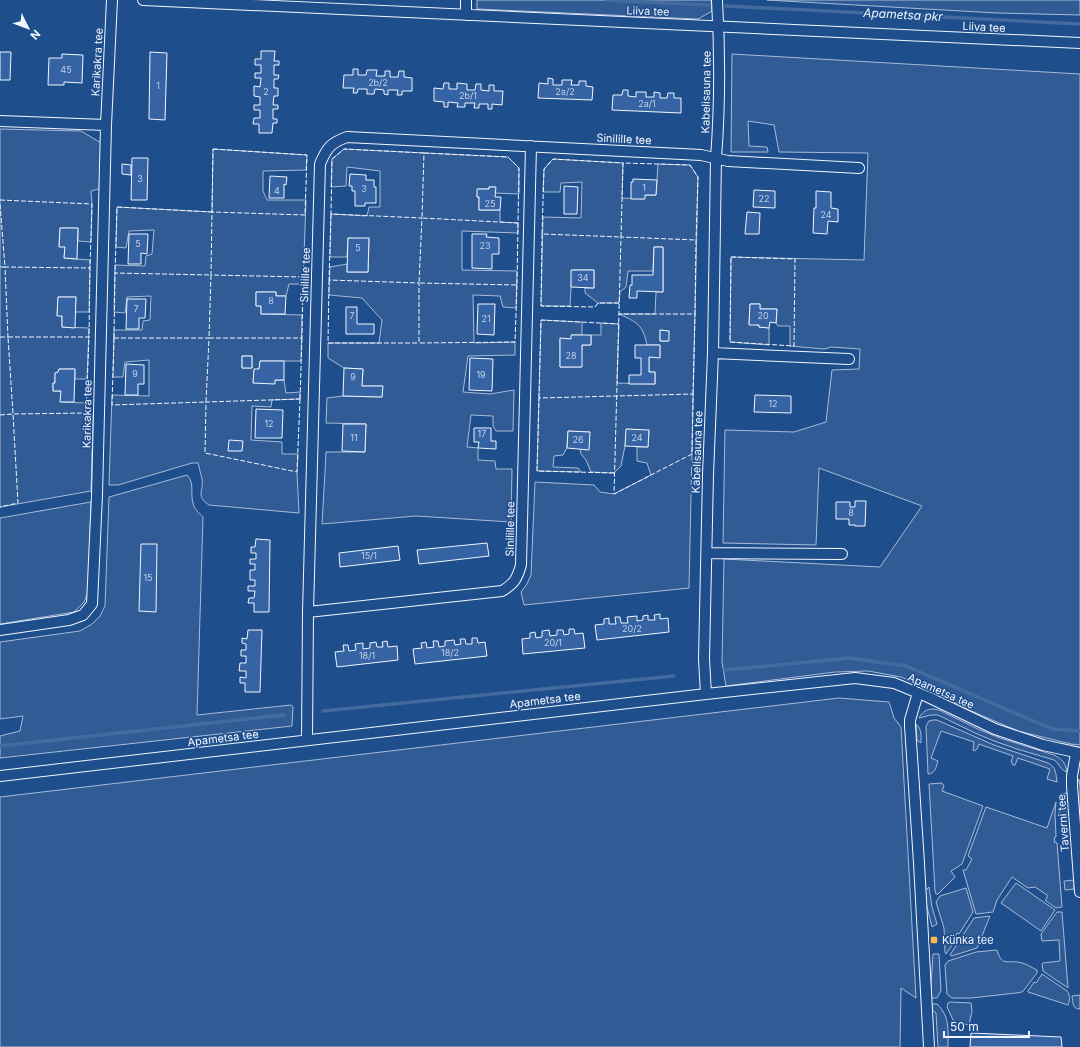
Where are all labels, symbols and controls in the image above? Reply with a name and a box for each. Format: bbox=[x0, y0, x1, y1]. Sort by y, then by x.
street label: Liiva tee bbox=[626, 3, 670, 19]
water label: Apametsa pkr bbox=[862, 5, 944, 24]
north arrow bbox=[8, 8, 48, 48]
street label: Liiva tee bbox=[962, 19, 1006, 35]
text: N bbox=[27, 27, 43, 42]
street label: Karikakra tee bbox=[88, 27, 106, 97]
street label: Kabelisauna tee bbox=[698, 51, 714, 133]
house number: 45 bbox=[60, 64, 72, 75]
house number: 2b/2 bbox=[368, 77, 388, 88]
house number: 1 bbox=[156, 80, 160, 91]
house number: 2 bbox=[263, 86, 269, 97]
house number: 2a/2 bbox=[555, 86, 575, 97]
house number: 2b/1 bbox=[459, 90, 477, 101]
house number: 2a/1 bbox=[638, 98, 656, 109]
street label: Sinilille tee bbox=[596, 131, 652, 147]
house number: 3 bbox=[137, 173, 143, 184]
house number: 1 bbox=[642, 182, 646, 193]
house number: 3 bbox=[361, 183, 367, 194]
house number: 4 bbox=[274, 185, 280, 196]
house number: 22 bbox=[759, 193, 769, 204]
house number: 25 bbox=[485, 198, 495, 209]
house number: 24 bbox=[820, 209, 832, 220]
house number: 5 bbox=[135, 238, 141, 249]
house number: 23 bbox=[479, 240, 491, 251]
house number: 5 bbox=[355, 242, 361, 253]
street label: Sinilille tee bbox=[297, 247, 313, 303]
house number: 34 bbox=[577, 272, 589, 283]
house number: 8 bbox=[268, 295, 274, 306]
house number: 7 bbox=[133, 303, 139, 314]
house number: 7 bbox=[349, 310, 355, 321]
house number: 20 bbox=[757, 310, 769, 321]
house number: 21 bbox=[481, 313, 491, 324]
house number: 28 bbox=[565, 350, 577, 361]
house number: 9 bbox=[132, 368, 138, 379]
house number: 19 bbox=[476, 369, 486, 380]
house number: 9 bbox=[350, 371, 356, 382]
street label: Karikakra tee bbox=[79, 380, 95, 448]
house number: 12 bbox=[768, 398, 778, 409]
street label: Kabelisauna tee bbox=[689, 410, 705, 494]
house number: 12 bbox=[264, 418, 274, 429]
house number: 17 bbox=[478, 428, 486, 439]
house number: 11 bbox=[350, 432, 358, 443]
house number: 24 bbox=[631, 432, 643, 443]
house number: 26 bbox=[572, 434, 584, 445]
street label: Sinilille tee bbox=[503, 501, 517, 557]
house number: 8 bbox=[848, 507, 854, 518]
house number: 15/1 bbox=[361, 550, 377, 561]
house number: 15 bbox=[143, 572, 153, 583]
house number: 20/2 bbox=[622, 623, 642, 634]
house number: 20/1 bbox=[544, 637, 562, 648]
house number: 18/2 bbox=[441, 647, 459, 658]
house number: 18/1 bbox=[359, 650, 375, 661]
street label: Apametsa tee bbox=[905, 670, 977, 712]
street label: Apametsa tee bbox=[509, 689, 581, 711]
street label: Apametsa tee bbox=[187, 727, 259, 749]
street label: Taverni tee bbox=[1054, 794, 1072, 852]
place label: Künka tee bbox=[942, 933, 994, 947]
marker: Künka tee bbox=[929, 935, 939, 945]
scale bar bbox=[944, 1013, 1029, 1039]
text: 50 m bbox=[950, 1019, 979, 1034]

